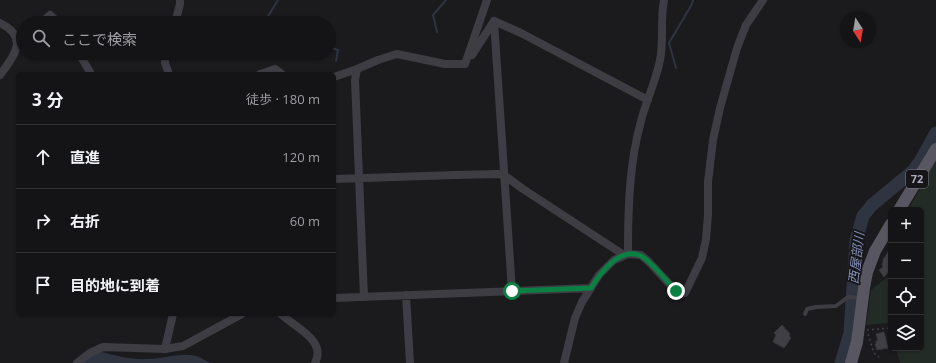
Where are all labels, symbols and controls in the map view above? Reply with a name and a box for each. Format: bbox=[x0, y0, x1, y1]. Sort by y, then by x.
north arrow bbox=[840, 12, 876, 48]
search box bbox=[16, 16, 336, 60]
icon: search bbox=[30, 27, 52, 49]
text: ここで検索 bbox=[62, 29, 137, 49]
text: 3 分 bbox=[32, 88, 63, 111]
text: 徒歩 · 180 m bbox=[246, 90, 320, 108]
icon: ahead bbox=[32, 146, 54, 168]
text: 直進 bbox=[70, 147, 100, 167]
text: 120 m bbox=[282, 148, 320, 166]
road number: 72 bbox=[906, 170, 928, 188]
map controls bbox=[888, 207, 924, 351]
button: + bbox=[888, 207, 924, 243]
icon: right bbox=[32, 210, 54, 232]
text: 右折 bbox=[70, 211, 100, 231]
text: 60 m bbox=[290, 212, 320, 230]
water label: 西屋部川 bbox=[844, 229, 868, 285]
button: − bbox=[888, 243, 924, 279]
icon: arrive bbox=[32, 274, 54, 296]
text: 目的地に到着 bbox=[70, 275, 160, 295]
button: locate bbox=[888, 279, 924, 315]
route start bbox=[503, 282, 521, 300]
route end bbox=[667, 282, 685, 300]
button: layers bbox=[888, 315, 924, 351]

